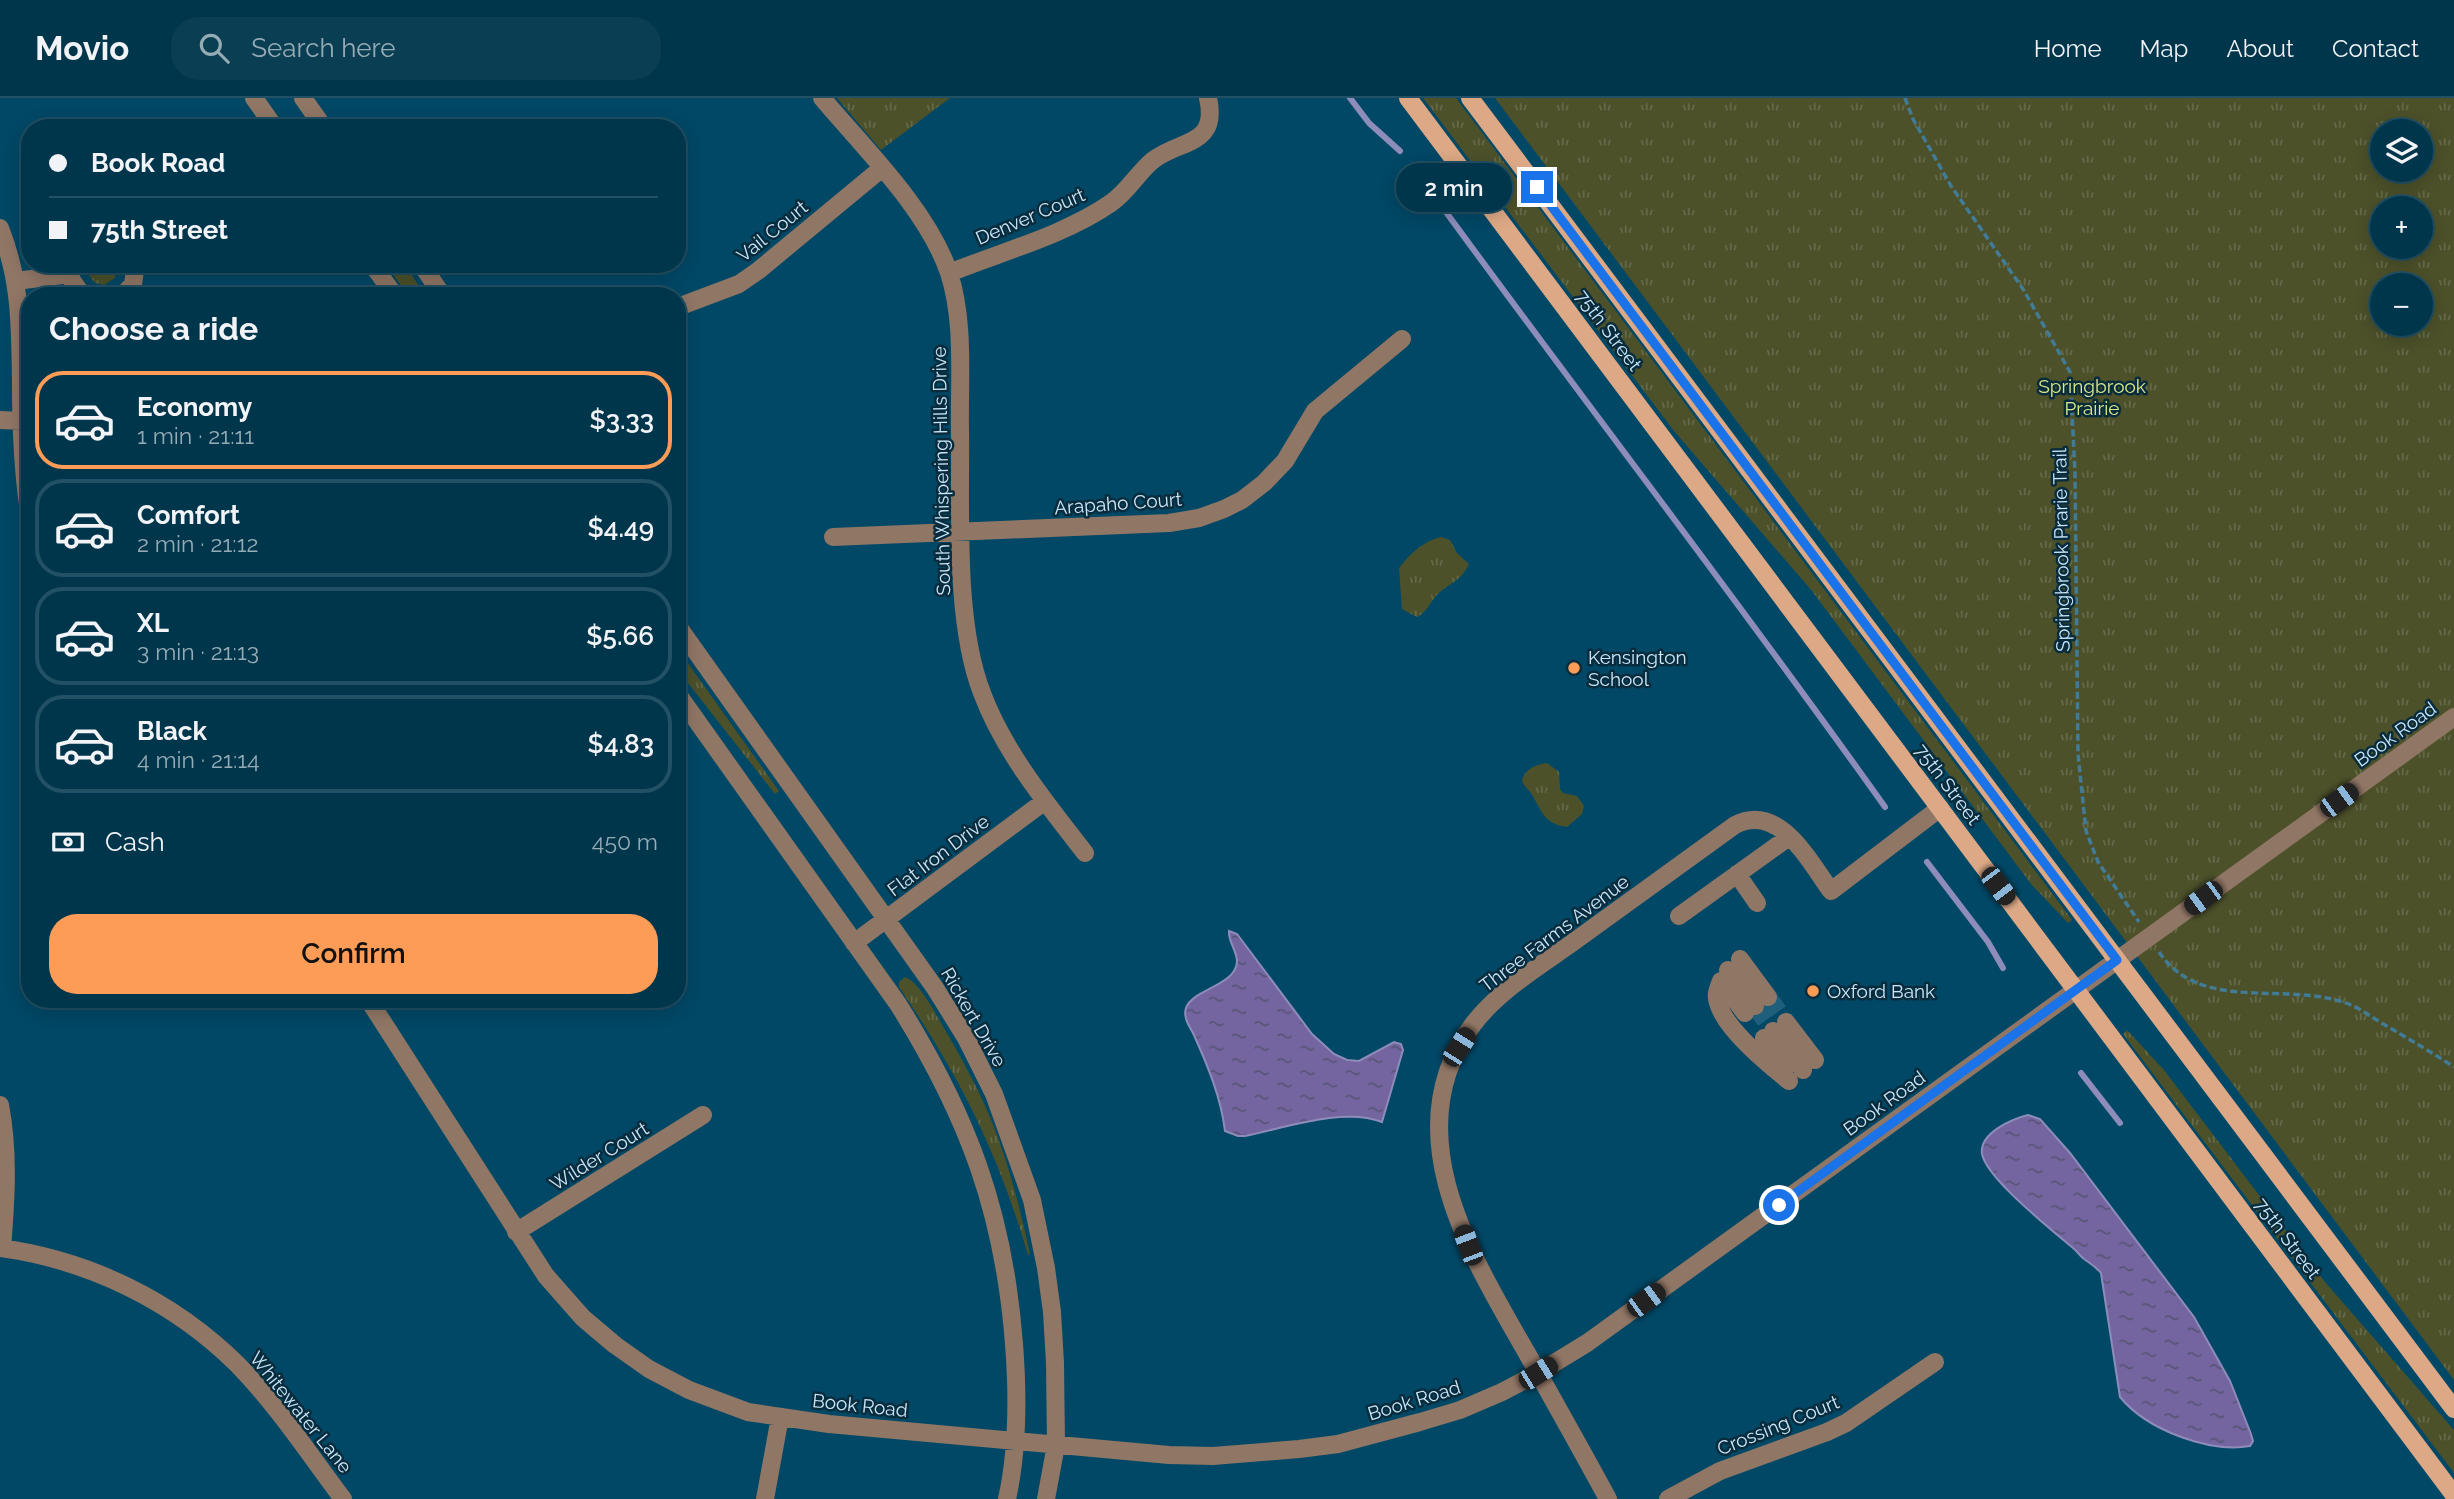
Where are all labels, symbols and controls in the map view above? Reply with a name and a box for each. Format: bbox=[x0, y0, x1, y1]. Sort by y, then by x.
search box bbox=[171, 17, 661, 80]
text: Movio bbox=[35, 29, 129, 68]
icon: search bbox=[195, 29, 233, 67]
text: Search here bbox=[251, 33, 396, 63]
text: Home bbox=[2034, 34, 2102, 63]
text: Map bbox=[2140, 34, 2188, 63]
text: About bbox=[2226, 34, 2294, 63]
text: Contact bbox=[2332, 34, 2419, 63]
map controls bbox=[2370, 119, 2433, 336]
button: layers bbox=[2370, 119, 2433, 182]
text: Book Road bbox=[91, 148, 225, 178]
callout: 2 min bbox=[1397, 162, 1512, 212]
route end bbox=[1521, 171, 1553, 203]
text: 2 min bbox=[1425, 174, 1483, 201]
street label: Denver Court bbox=[972, 183, 1088, 249]
street label: Vail Court bbox=[732, 195, 812, 266]
button: + bbox=[2370, 196, 2433, 259]
text: 75th Street bbox=[91, 215, 228, 245]
button: − bbox=[2370, 273, 2433, 336]
street label: 75th Street bbox=[1572, 285, 1647, 375]
text: Choose a ride bbox=[49, 310, 258, 347]
street label: South Whispering Hills Drive bbox=[928, 346, 954, 596]
park label: Springbrook Prairie bbox=[2038, 375, 2146, 419]
icon: car bbox=[53, 389, 116, 452]
text: Economy bbox=[137, 392, 252, 422]
text: $3.33 bbox=[589, 405, 654, 435]
text: 1 min · 21:11 bbox=[137, 422, 254, 449]
street label: Springbrook Prarie Trail bbox=[2048, 447, 2074, 652]
street label: Arapaho Court bbox=[1053, 488, 1183, 518]
icon: car bbox=[53, 497, 116, 560]
text: Comfort bbox=[137, 500, 240, 530]
text: $4.49 bbox=[587, 513, 654, 543]
text: 2 min · 21:12 bbox=[137, 530, 258, 557]
icon: car bbox=[53, 605, 116, 668]
text: XL bbox=[137, 608, 169, 638]
text: $5.66 bbox=[586, 621, 654, 651]
text: 3 min · 21:13 bbox=[137, 638, 259, 665]
place label: Kensington School bbox=[1588, 646, 1687, 690]
marker: Kensington School bbox=[1566, 660, 1582, 676]
street label: Book Road bbox=[2350, 697, 2440, 771]
icon: car bbox=[53, 713, 116, 776]
text: Black bbox=[137, 716, 207, 746]
text: $4.83 bbox=[588, 729, 654, 759]
street label: 75th Street bbox=[1911, 739, 1986, 829]
text: 4 min · 21:14 bbox=[137, 746, 260, 773]
car bbox=[2316, 779, 2363, 821]
street label: Flat Iron Drive bbox=[883, 810, 993, 900]
icon: cash bbox=[49, 823, 87, 861]
text: Cash bbox=[105, 827, 165, 857]
text: 450 m bbox=[592, 828, 658, 855]
car bbox=[1977, 863, 2020, 909]
street label: Three Farms Avenue bbox=[1475, 870, 1633, 996]
car bbox=[2180, 877, 2227, 919]
button: Confirm bbox=[49, 914, 658, 994]
street label: Rickert Drive bbox=[937, 964, 1011, 1070]
place label: Oxford Bank bbox=[1827, 980, 1935, 1002]
marker: Oxford Bank bbox=[1805, 983, 1821, 999]
car bbox=[1439, 1024, 1480, 1070]
street label: Book Road bbox=[1839, 1066, 1929, 1140]
street label: Wilder Court bbox=[546, 1117, 653, 1195]
route start bbox=[1763, 1189, 1795, 1221]
street label: 75th Street bbox=[2251, 1193, 2326, 1283]
car bbox=[1451, 1222, 1486, 1268]
car bbox=[1623, 1279, 1670, 1321]
street label: Whitewater Lane bbox=[245, 1347, 357, 1477]
car bbox=[1515, 1353, 1562, 1393]
street label: Book Road bbox=[1365, 1375, 1463, 1425]
street label: Book Road bbox=[811, 1389, 909, 1421]
street label: Crossing Court bbox=[1714, 1390, 1843, 1459]

